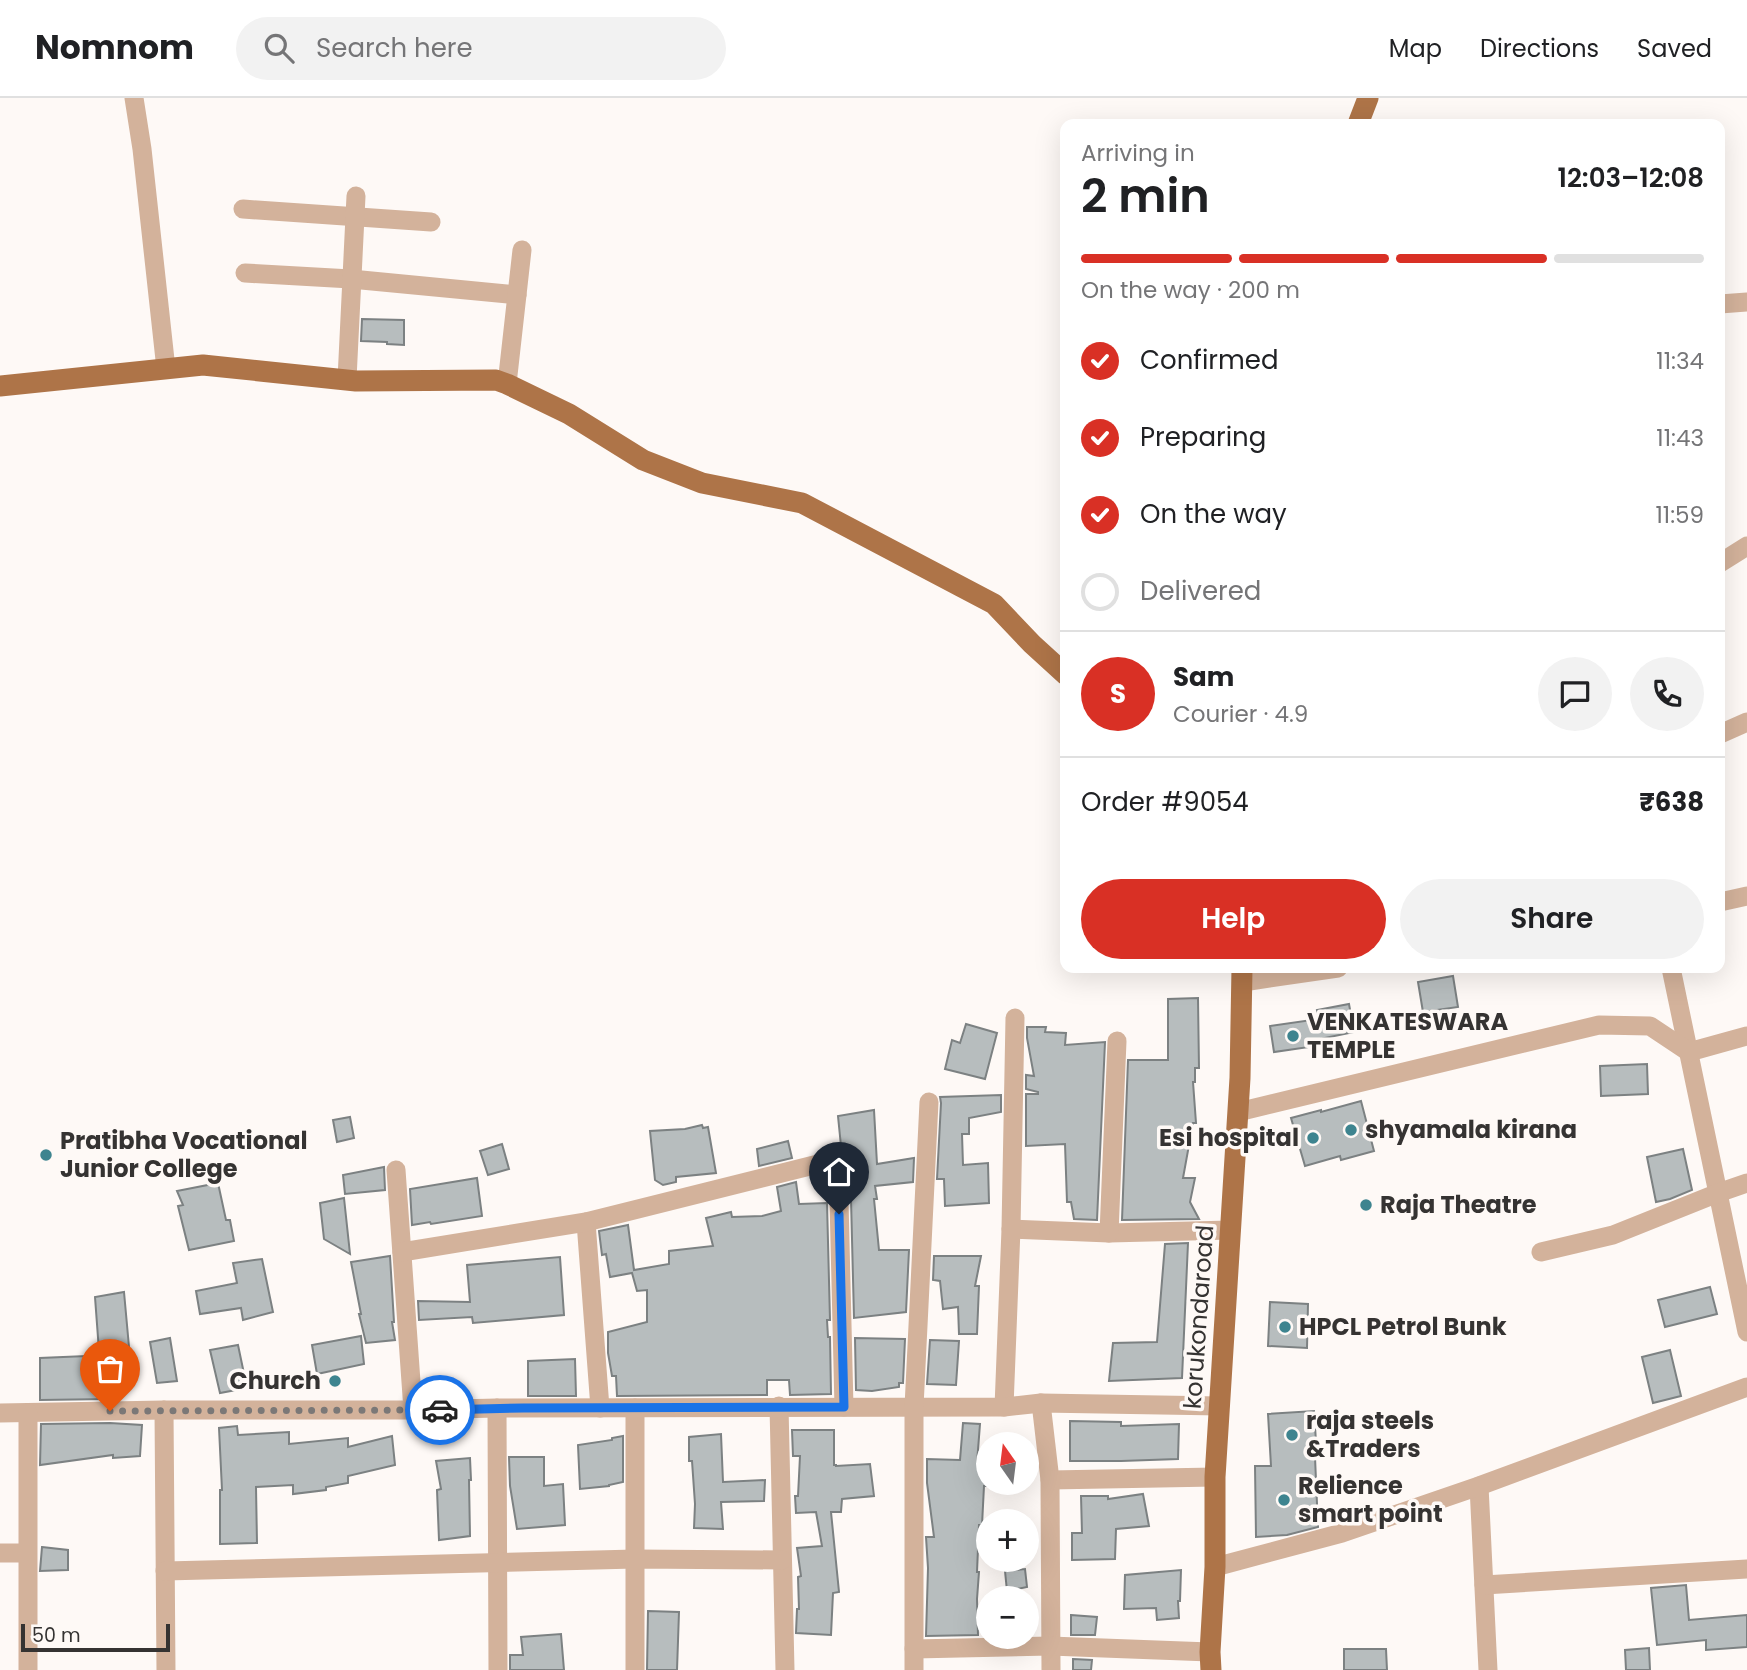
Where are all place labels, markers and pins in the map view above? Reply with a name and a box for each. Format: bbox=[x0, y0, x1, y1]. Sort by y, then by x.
place label: VENKATESWARA TEMPLE bbox=[1307, 1005, 1508, 1066]
marker: VENKATESWARA TEMPLE bbox=[1285, 1028, 1301, 1044]
place label: shyamala kirana bbox=[1365, 1113, 1577, 1146]
place label: Esi hospital bbox=[1159, 1121, 1299, 1154]
marker: shyamala kirana bbox=[1343, 1122, 1359, 1138]
place label: Pratibha Vocational Junior College bbox=[60, 1124, 308, 1185]
marker: Esi hospital bbox=[1305, 1130, 1321, 1146]
pin bbox=[809, 1142, 869, 1214]
marker: Pratibha Vocational Junior College bbox=[38, 1147, 54, 1163]
place label: Raja Theatre bbox=[1380, 1188, 1537, 1221]
marker: Raja Theatre bbox=[1358, 1197, 1374, 1213]
place label: HPCL Petrol Bunk bbox=[1299, 1310, 1507, 1343]
marker: HPCL Petrol Bunk bbox=[1277, 1319, 1293, 1335]
pin bbox=[80, 1339, 140, 1411]
place label: Church bbox=[229, 1364, 321, 1397]
marker: Church bbox=[327, 1373, 343, 1389]
place label: raja steels &Traders bbox=[1306, 1404, 1434, 1465]
marker: raja steels &Traders bbox=[1284, 1427, 1300, 1443]
place label: Relience smart point bbox=[1298, 1469, 1443, 1530]
marker: Relience smart point bbox=[1276, 1492, 1292, 1508]

